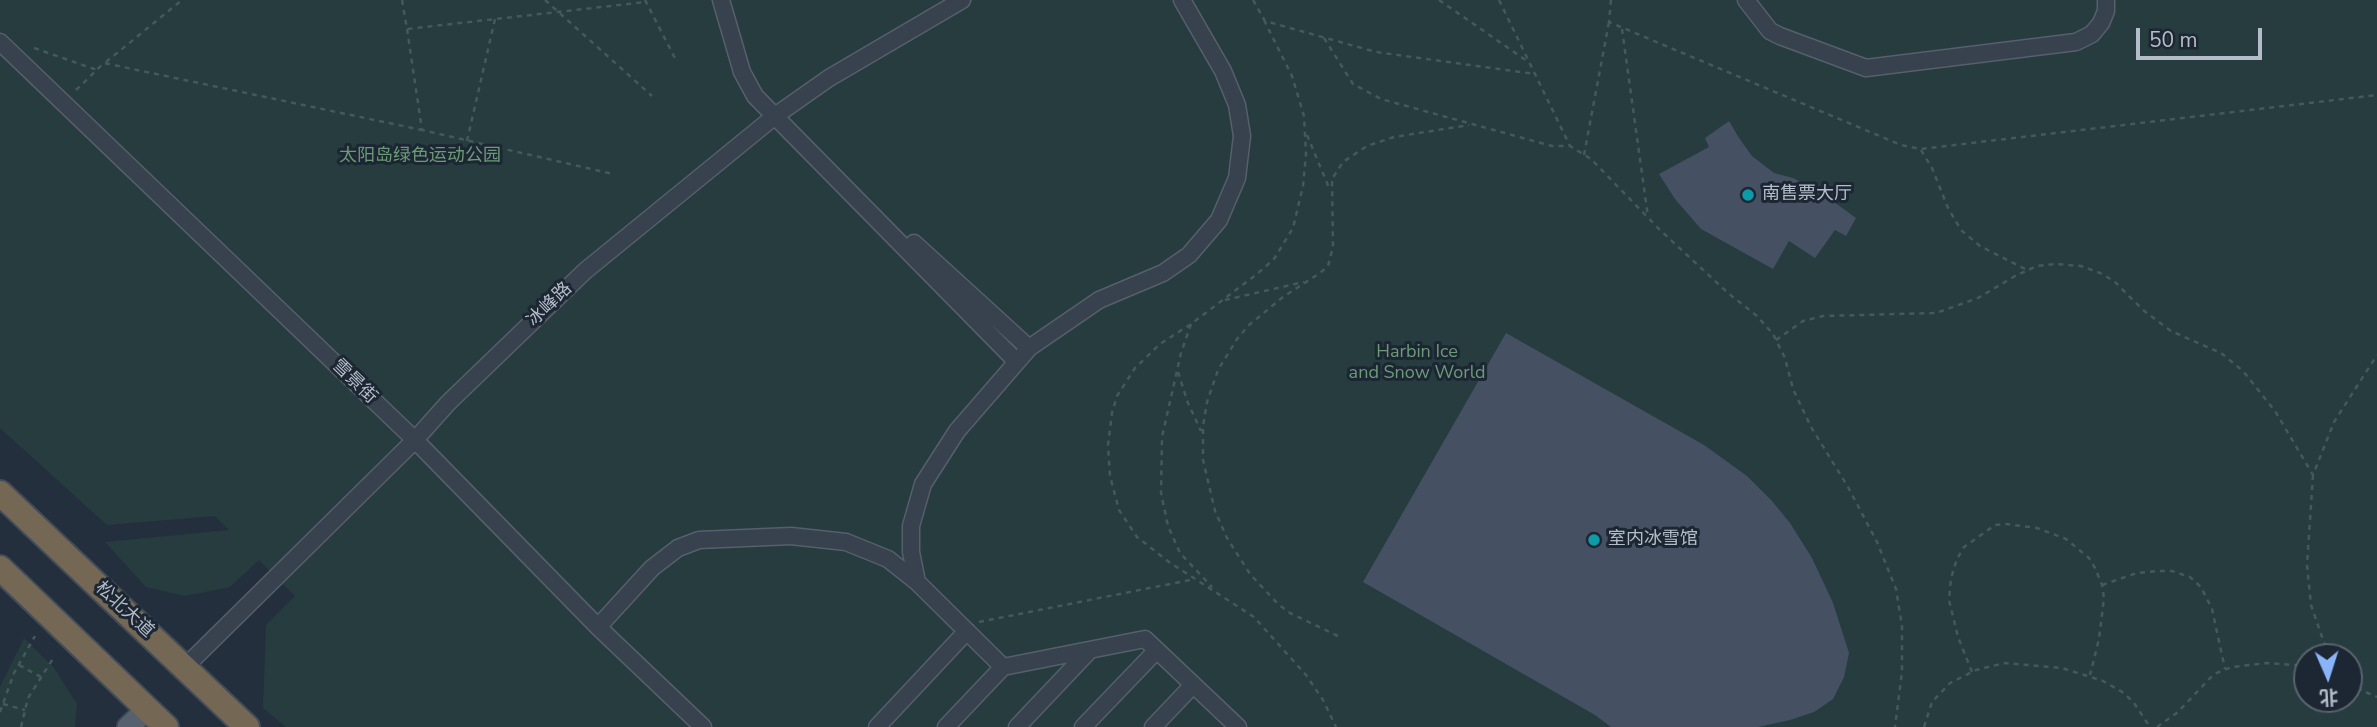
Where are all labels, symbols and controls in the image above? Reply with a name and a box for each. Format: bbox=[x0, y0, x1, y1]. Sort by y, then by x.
scale bar bbox=[2139, 14, 2265, 58]
text: 50 m bbox=[2149, 26, 2198, 54]
park label: 太阳岛绿色运动公园 bbox=[339, 146, 501, 168]
place label: 南售票大厅 bbox=[1762, 184, 1852, 206]
marker: 南售票大厅 bbox=[1740, 187, 1756, 203]
street label: 冰峰路 bbox=[523, 278, 577, 332]
park label: Harbin Ice and Snow World bbox=[1349, 342, 1485, 384]
street label: 雪景街 bbox=[327, 355, 381, 409]
place label: 室内冰雪馆 bbox=[1608, 529, 1698, 551]
marker: 室内冰雪馆 bbox=[1586, 532, 1602, 548]
street label: 松北大道 bbox=[90, 578, 158, 642]
north arrow bbox=[2293, 643, 2363, 713]
text: 北 bbox=[2319, 683, 2339, 710]

